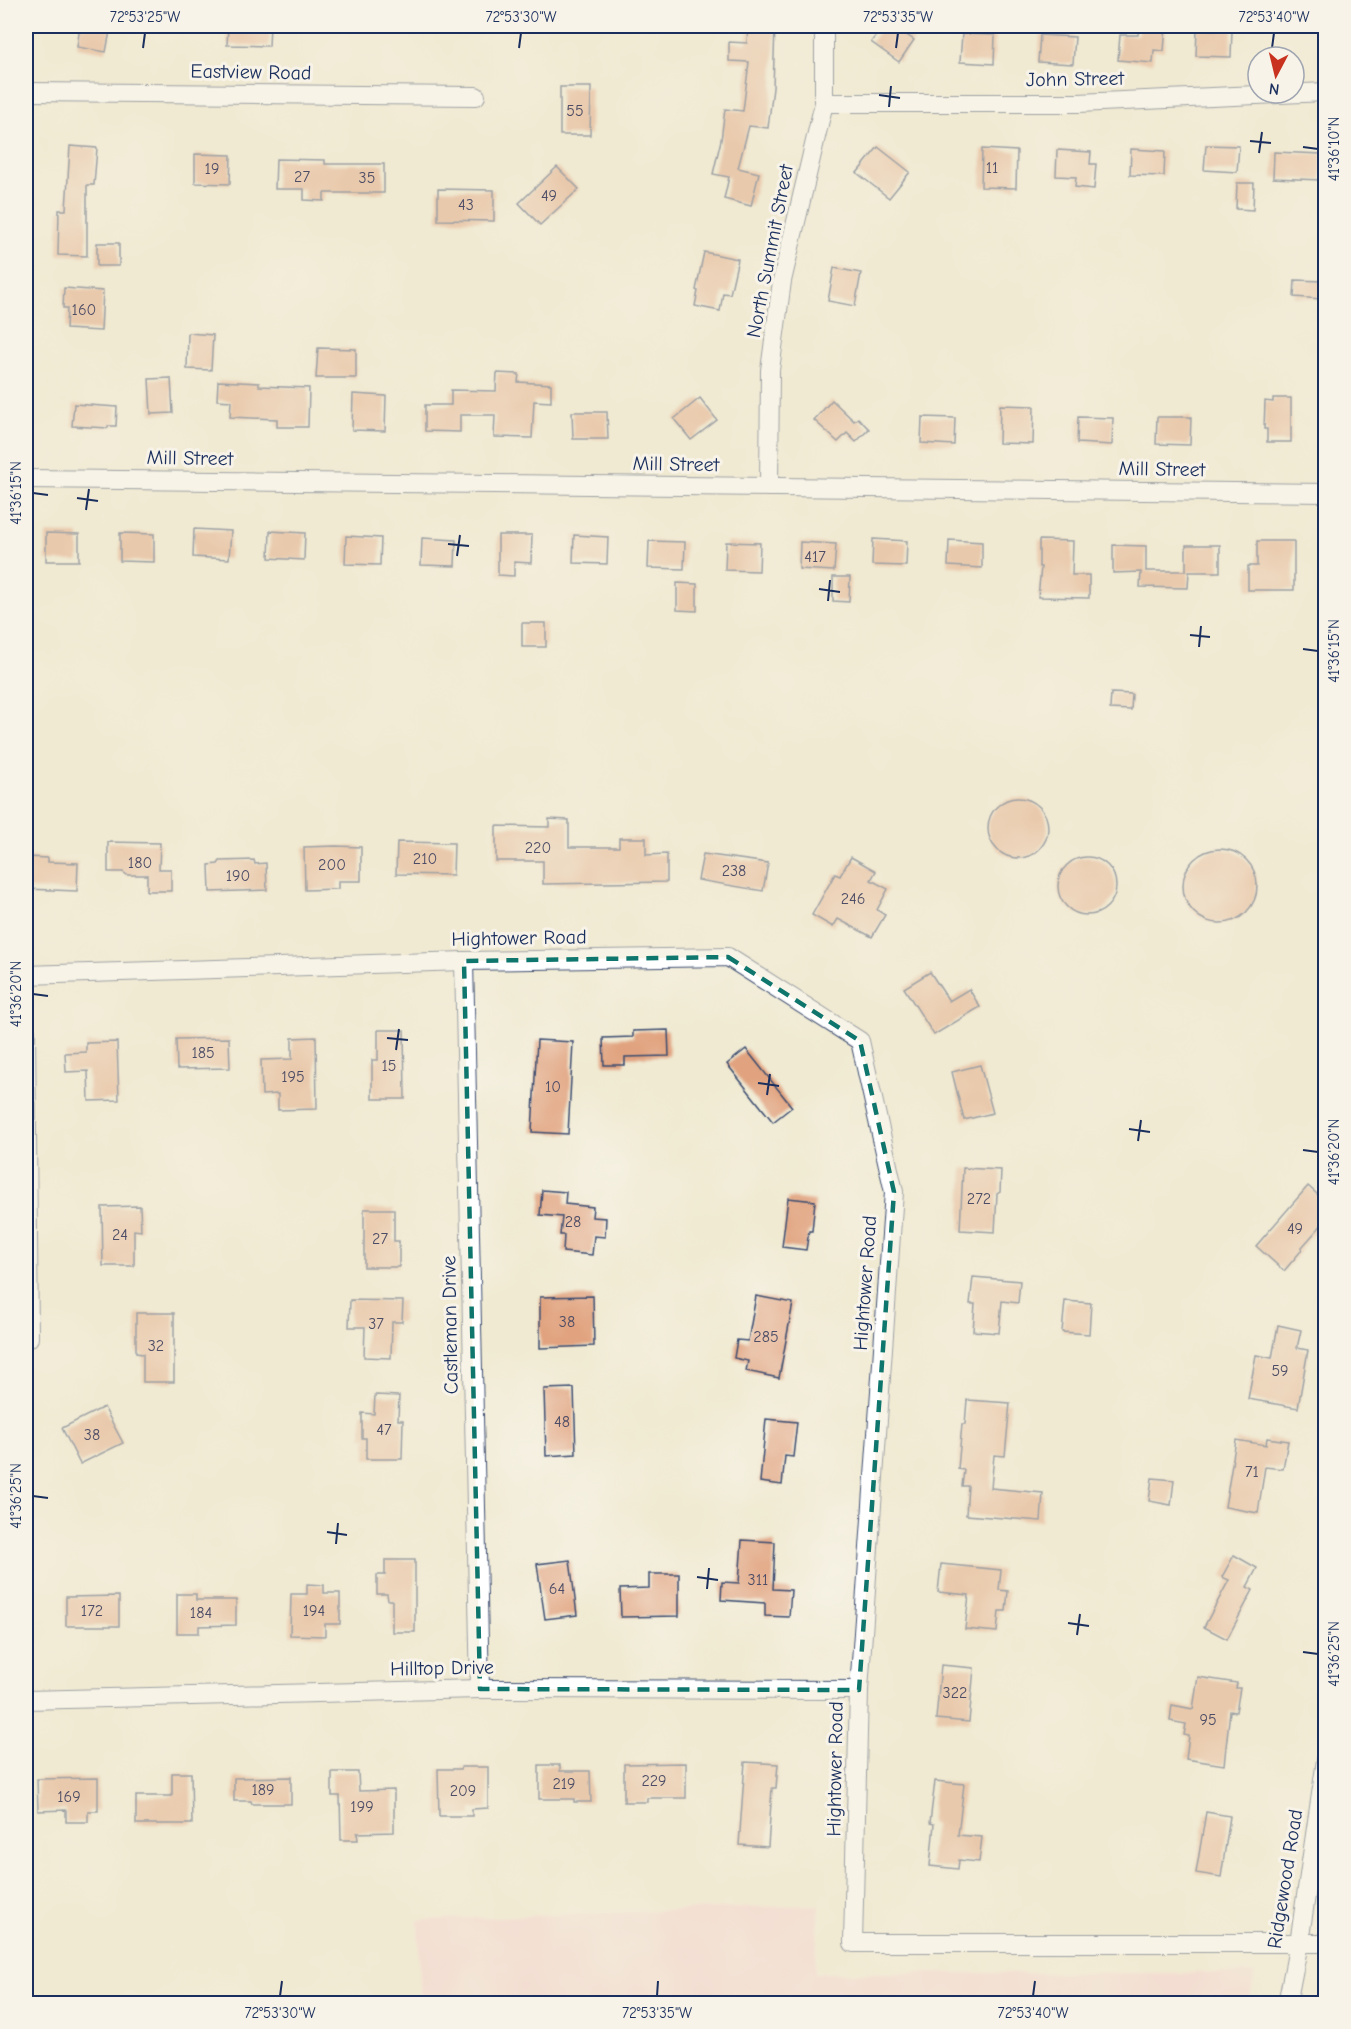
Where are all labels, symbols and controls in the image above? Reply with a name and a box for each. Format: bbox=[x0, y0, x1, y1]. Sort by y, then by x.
text: 72°53'25"W bbox=[110, 8, 180, 26]
text: 72°53'30"W bbox=[485, 8, 557, 26]
text: 72°53'35"W bbox=[863, 8, 933, 26]
text: 72°53'40"W bbox=[1239, 8, 1309, 26]
north arrow bbox=[1246, 45, 1306, 105]
street label: Eastview Road bbox=[190, 59, 312, 85]
street label: John Street bbox=[1026, 67, 1126, 91]
text: N bbox=[1268, 79, 1281, 98]
house number: 55 bbox=[566, 102, 584, 120]
text: 41°36'10"N bbox=[1325, 117, 1343, 181]
house number: 11 bbox=[986, 159, 998, 177]
house number: 19 bbox=[205, 160, 219, 178]
street label: North Summit Street bbox=[742, 161, 798, 340]
house number: 27 bbox=[294, 168, 310, 186]
house number: 35 bbox=[359, 169, 375, 187]
house number: 49 bbox=[541, 187, 557, 205]
house number: 43 bbox=[458, 196, 474, 214]
house number: 160 bbox=[72, 301, 96, 319]
street label: Mill Street bbox=[146, 446, 235, 470]
street label: Mill Street bbox=[632, 452, 721, 476]
street label: Mill Street bbox=[1118, 457, 1207, 481]
text: 41°36'15"N bbox=[7, 461, 25, 525]
house number: 417 bbox=[804, 548, 826, 566]
text: 41°36'15"N bbox=[1325, 619, 1343, 683]
house number: 220 bbox=[525, 839, 551, 857]
house number: 210 bbox=[413, 850, 437, 868]
house number: 180 bbox=[128, 854, 152, 872]
house number: 200 bbox=[318, 856, 346, 874]
house number: 238 bbox=[722, 862, 746, 880]
house number: 190 bbox=[226, 867, 250, 885]
house number: 246 bbox=[841, 890, 865, 908]
street label: Hightower Road bbox=[451, 925, 587, 951]
text: 41°36'20"N bbox=[7, 961, 25, 1027]
house number: 185 bbox=[191, 1044, 215, 1062]
house number: 15 bbox=[381, 1057, 397, 1075]
house number: 195 bbox=[281, 1068, 305, 1086]
house number: 10 bbox=[545, 1078, 561, 1096]
text: 41°36'20"N bbox=[1325, 1119, 1343, 1185]
house number: 272 bbox=[967, 1190, 991, 1208]
house number: 28 bbox=[565, 1213, 581, 1231]
street label: Hightower Road bbox=[849, 1215, 881, 1351]
house number: 49 bbox=[1287, 1220, 1303, 1238]
house number: 24 bbox=[112, 1226, 128, 1244]
house number: 27 bbox=[372, 1230, 388, 1248]
street label: Castleman Drive bbox=[437, 1255, 463, 1395]
house number: 38 bbox=[559, 1313, 575, 1331]
house number: 37 bbox=[368, 1315, 384, 1333]
house number: 285 bbox=[753, 1328, 779, 1346]
house number: 32 bbox=[148, 1337, 164, 1355]
house number: 59 bbox=[1271, 1362, 1289, 1380]
house number: 48 bbox=[554, 1413, 570, 1431]
house number: 47 bbox=[376, 1421, 392, 1439]
house number: 38 bbox=[84, 1426, 100, 1444]
text: 41°36'25"N bbox=[7, 1463, 25, 1529]
house number: 71 bbox=[1245, 1463, 1259, 1481]
house number: 311 bbox=[748, 1571, 768, 1589]
house number: 64 bbox=[549, 1580, 565, 1598]
house number: 172 bbox=[81, 1602, 103, 1620]
house number: 194 bbox=[303, 1602, 325, 1620]
house number: 184 bbox=[190, 1604, 212, 1622]
text: 41°36'25"N bbox=[1325, 1621, 1343, 1687]
street label: Hilltop Drive bbox=[390, 1656, 494, 1680]
house number: 322 bbox=[943, 1684, 967, 1702]
street label: Hightower Road bbox=[822, 1701, 848, 1837]
house number: 95 bbox=[1199, 1711, 1217, 1729]
house number: 229 bbox=[641, 1772, 667, 1790]
house number: 219 bbox=[552, 1775, 576, 1793]
house number: 189 bbox=[251, 1781, 275, 1799]
house number: 209 bbox=[450, 1782, 476, 1800]
house number: 169 bbox=[57, 1788, 81, 1806]
house number: 199 bbox=[350, 1798, 374, 1816]
street label: Ridgewood Road bbox=[1263, 1808, 1307, 1950]
text: 72°53'30"W bbox=[244, 2004, 316, 2022]
text: 72°53'35"W bbox=[622, 2004, 692, 2022]
text: 72°53'40"W bbox=[998, 2004, 1068, 2022]

